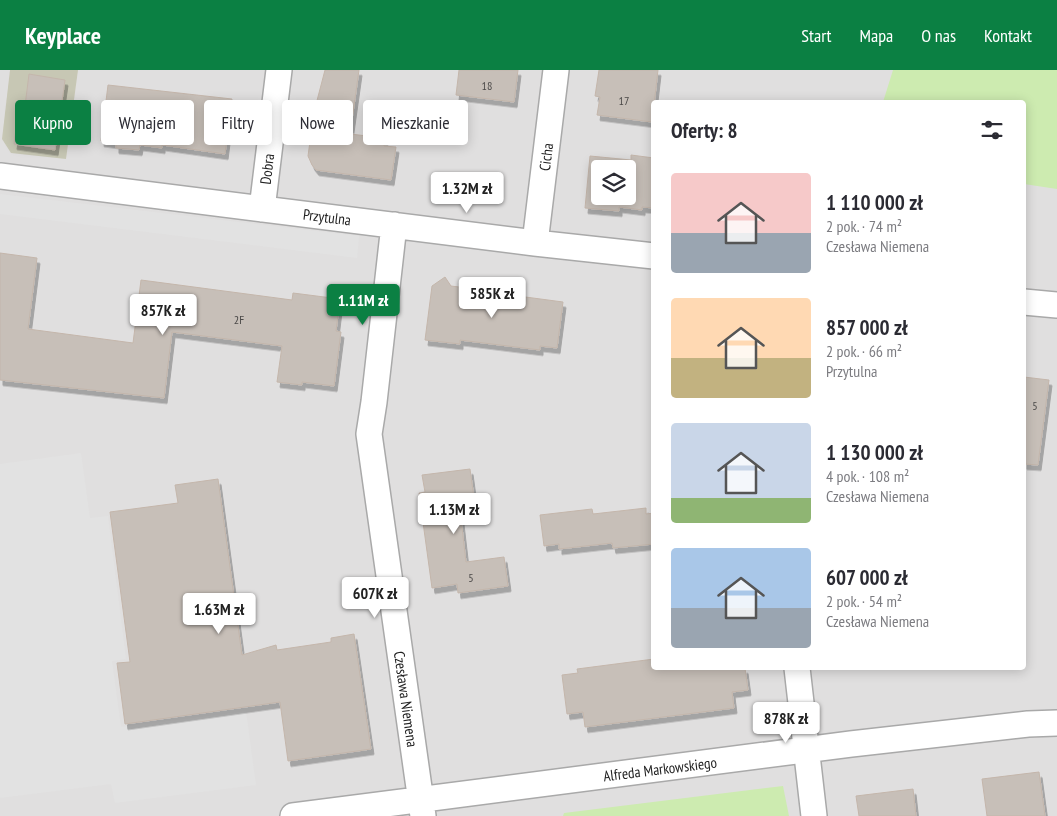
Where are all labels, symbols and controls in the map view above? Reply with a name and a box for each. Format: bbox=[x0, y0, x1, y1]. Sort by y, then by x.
text: Keyplace bbox=[25, 20, 101, 51]
text: Start bbox=[801, 24, 831, 47]
text: Mapa bbox=[859, 24, 893, 47]
text: O nas bbox=[921, 24, 956, 47]
text: Kontakt bbox=[984, 24, 1032, 47]
house number: 18 bbox=[482, 78, 492, 93]
house number: 17 bbox=[619, 93, 629, 108]
chip: Kupno bbox=[15, 100, 91, 145]
chip: Wynajem bbox=[101, 100, 194, 145]
chip: Filtry bbox=[204, 100, 272, 145]
chip: Nowe bbox=[282, 100, 353, 145]
chip: Mieszkanie bbox=[363, 100, 468, 145]
icon: filters bbox=[978, 116, 1006, 144]
text: Oferty: 8 bbox=[671, 117, 738, 144]
street label: Cicha bbox=[535, 142, 557, 172]
street label: Dobra bbox=[256, 152, 278, 186]
map controls bbox=[591, 160, 636, 205]
button: layers bbox=[591, 160, 636, 205]
pin: 1.32M zł bbox=[415, 172, 519, 214]
text: 1.32M zł bbox=[442, 178, 492, 198]
text: 1 110 000 zł bbox=[826, 189, 923, 216]
icon: home bbox=[711, 193, 771, 253]
street label: Przytulna bbox=[302, 205, 352, 229]
text: 2 pok. · 74 m² bbox=[826, 216, 902, 236]
text: Czesława Niemena bbox=[826, 236, 929, 256]
pin: 585K zł bbox=[446, 276, 538, 319]
text: 585K zł bbox=[470, 283, 514, 303]
pin: 1.11M zł bbox=[311, 284, 415, 326]
text: 1.11M zł bbox=[338, 290, 388, 310]
pin: 857K zł bbox=[117, 294, 209, 336]
text: 857K zł bbox=[141, 300, 185, 320]
house number: 2F bbox=[234, 312, 244, 327]
text: 857 000 zł bbox=[826, 314, 908, 341]
icon: home bbox=[711, 318, 771, 378]
text: 2 pok. · 66 m² bbox=[826, 341, 902, 361]
text: Przytulna bbox=[826, 361, 877, 381]
house number: 5 bbox=[1032, 398, 1038, 413]
text: 1 130 000 zł bbox=[826, 439, 923, 466]
icon: home bbox=[711, 443, 771, 503]
text: 4 pok. · 108 m² bbox=[826, 466, 909, 486]
text: Czesława Niemena bbox=[826, 486, 929, 506]
pin: 1.13M zł bbox=[402, 492, 506, 535]
text: 1.13M zł bbox=[429, 499, 479, 519]
text: 607 000 zł bbox=[826, 564, 908, 591]
icon: home bbox=[711, 568, 771, 628]
house number: 5 bbox=[468, 570, 474, 585]
pin: 607K zł bbox=[329, 576, 421, 619]
text: 607K zł bbox=[353, 583, 397, 603]
text: 2 pok. · 54 m² bbox=[826, 591, 902, 611]
pin: 1.63M zł bbox=[167, 592, 271, 635]
text: 1.63M zł bbox=[194, 599, 244, 619]
text: Czesława Niemena bbox=[826, 611, 929, 631]
street label: Czesława Niemena bbox=[390, 650, 422, 748]
pin: 878K zł bbox=[740, 702, 832, 744]
text: 878K zł bbox=[764, 708, 808, 728]
street label: Alfreda Markowskiego bbox=[602, 753, 718, 785]

